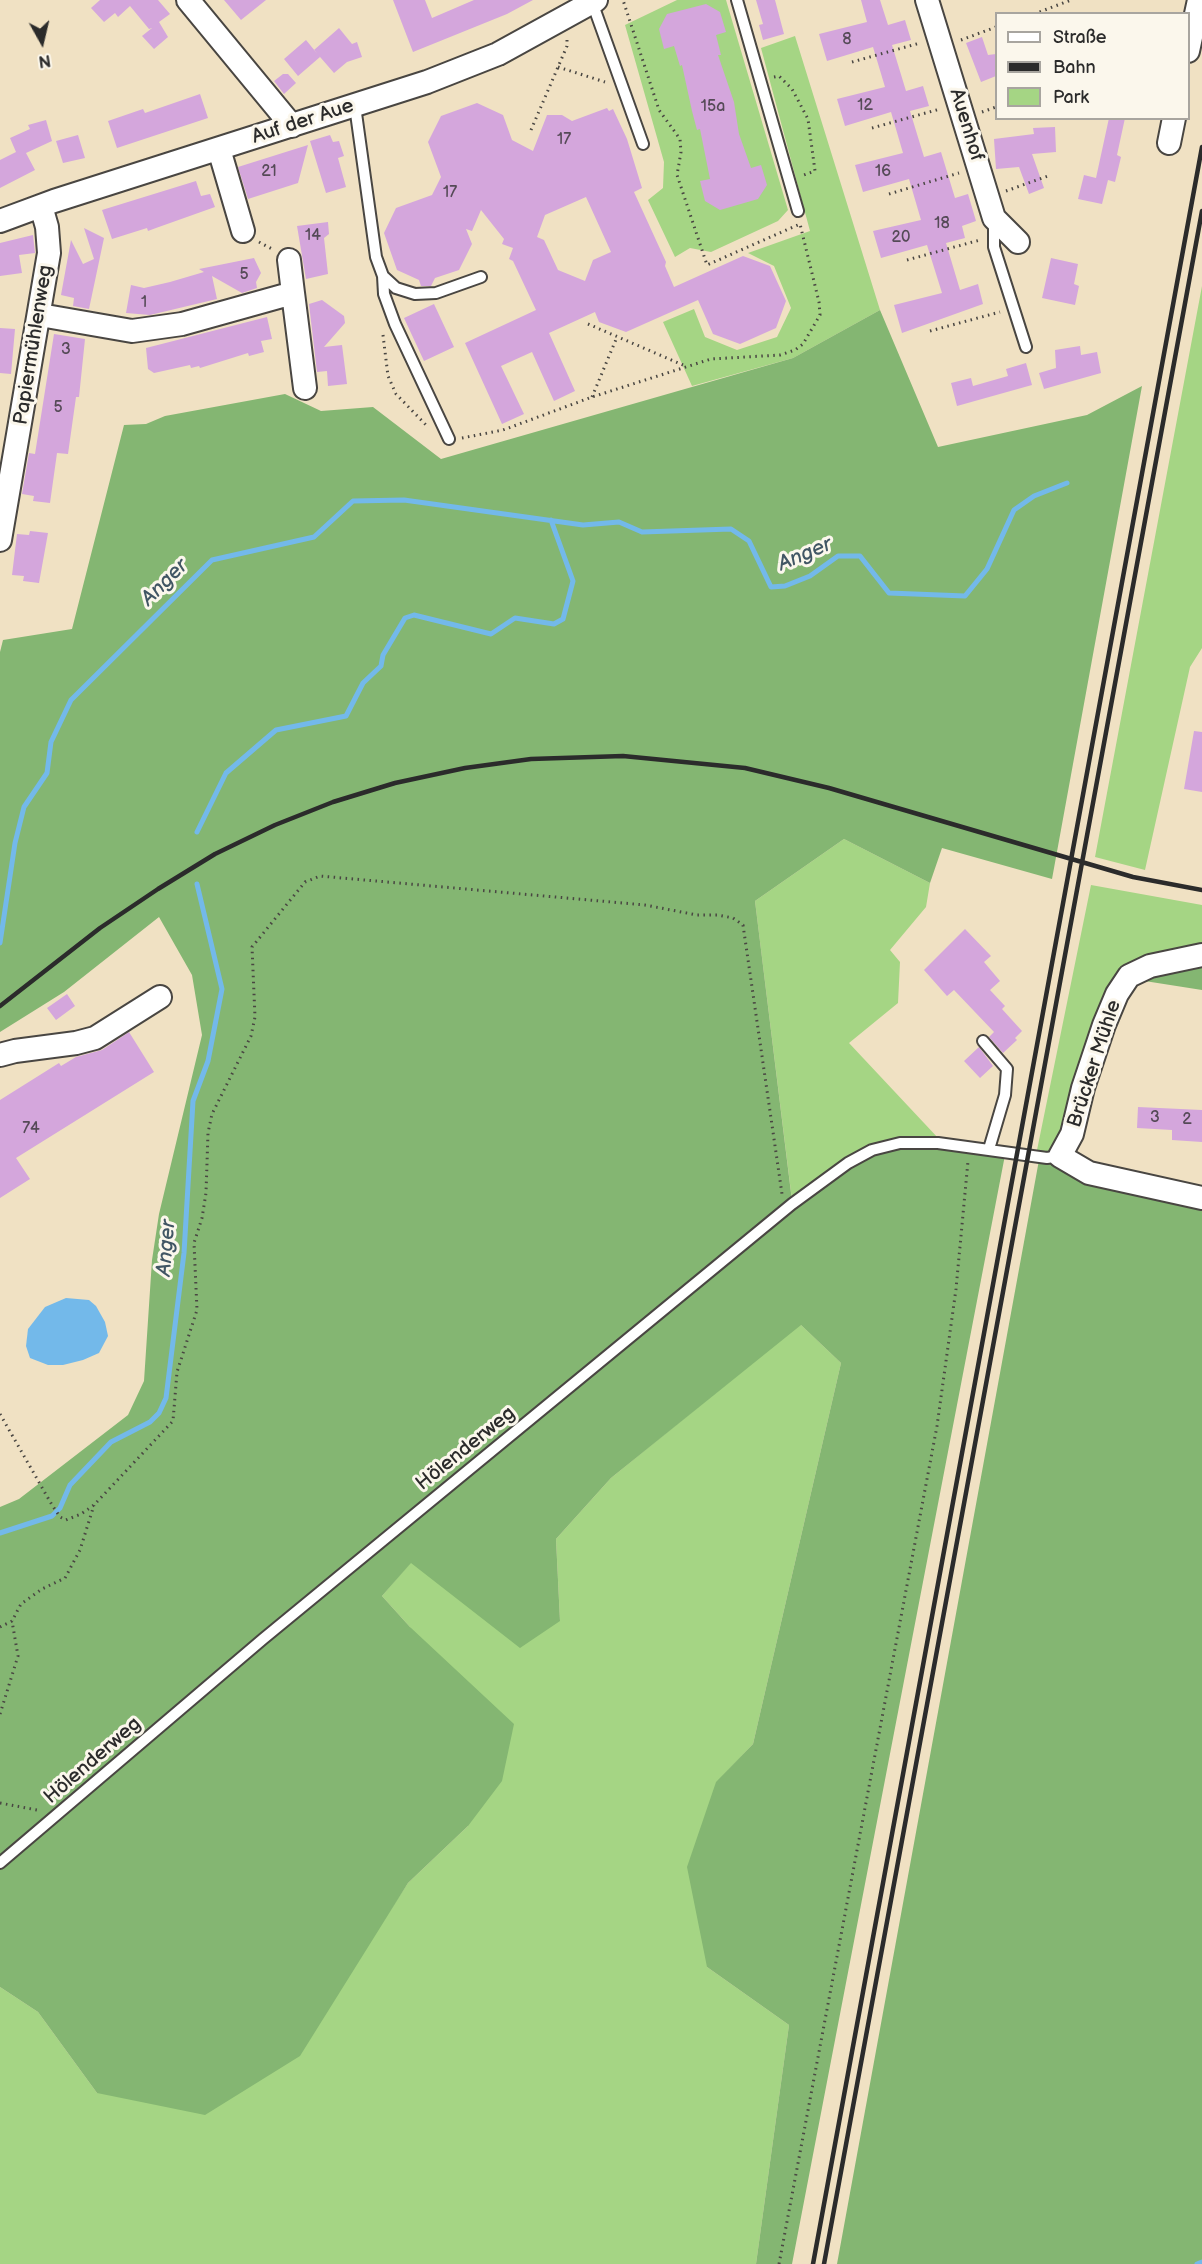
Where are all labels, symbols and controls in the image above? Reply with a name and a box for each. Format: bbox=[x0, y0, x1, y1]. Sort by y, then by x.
north arrow bbox=[12, 12, 72, 72]
legend bbox=[995, 12, 1190, 120]
text: Straße bbox=[1053, 27, 1106, 48]
house number: 8 bbox=[842, 30, 852, 50]
text: N bbox=[37, 50, 52, 71]
text: Bahn bbox=[1053, 57, 1096, 78]
street label: Auenhof bbox=[944, 86, 988, 164]
text: Park bbox=[1053, 87, 1089, 108]
street label: Auf der Aue bbox=[249, 94, 357, 150]
house number: 12 bbox=[857, 96, 873, 116]
house number: 15a bbox=[701, 97, 725, 117]
house number: 17 bbox=[557, 130, 571, 150]
house number: 21 bbox=[261, 162, 277, 182]
house number: 16 bbox=[875, 162, 891, 182]
house number: 17 bbox=[443, 183, 457, 203]
house number: 18 bbox=[934, 214, 950, 234]
house number: 14 bbox=[305, 226, 321, 246]
house number: 20 bbox=[892, 228, 910, 248]
street label: Papiermühlenweg bbox=[10, 264, 58, 426]
house number: 5 bbox=[239, 265, 249, 285]
house number: 1 bbox=[141, 293, 147, 313]
house number: 3 bbox=[61, 340, 71, 360]
house number: 5 bbox=[53, 398, 63, 418]
water label: Anger bbox=[774, 532, 836, 578]
water label: Anger bbox=[136, 554, 194, 612]
street label: Brücker Mühle bbox=[1063, 997, 1127, 1131]
house number: 3 bbox=[1150, 1108, 1160, 1128]
house number: 2 bbox=[1182, 1110, 1192, 1130]
house number: 74 bbox=[22, 1119, 40, 1139]
water label: Anger bbox=[152, 1219, 182, 1277]
street label: Hölenderweg bbox=[412, 1402, 520, 1496]
street label: Hölenderweg bbox=[40, 1712, 146, 1810]

